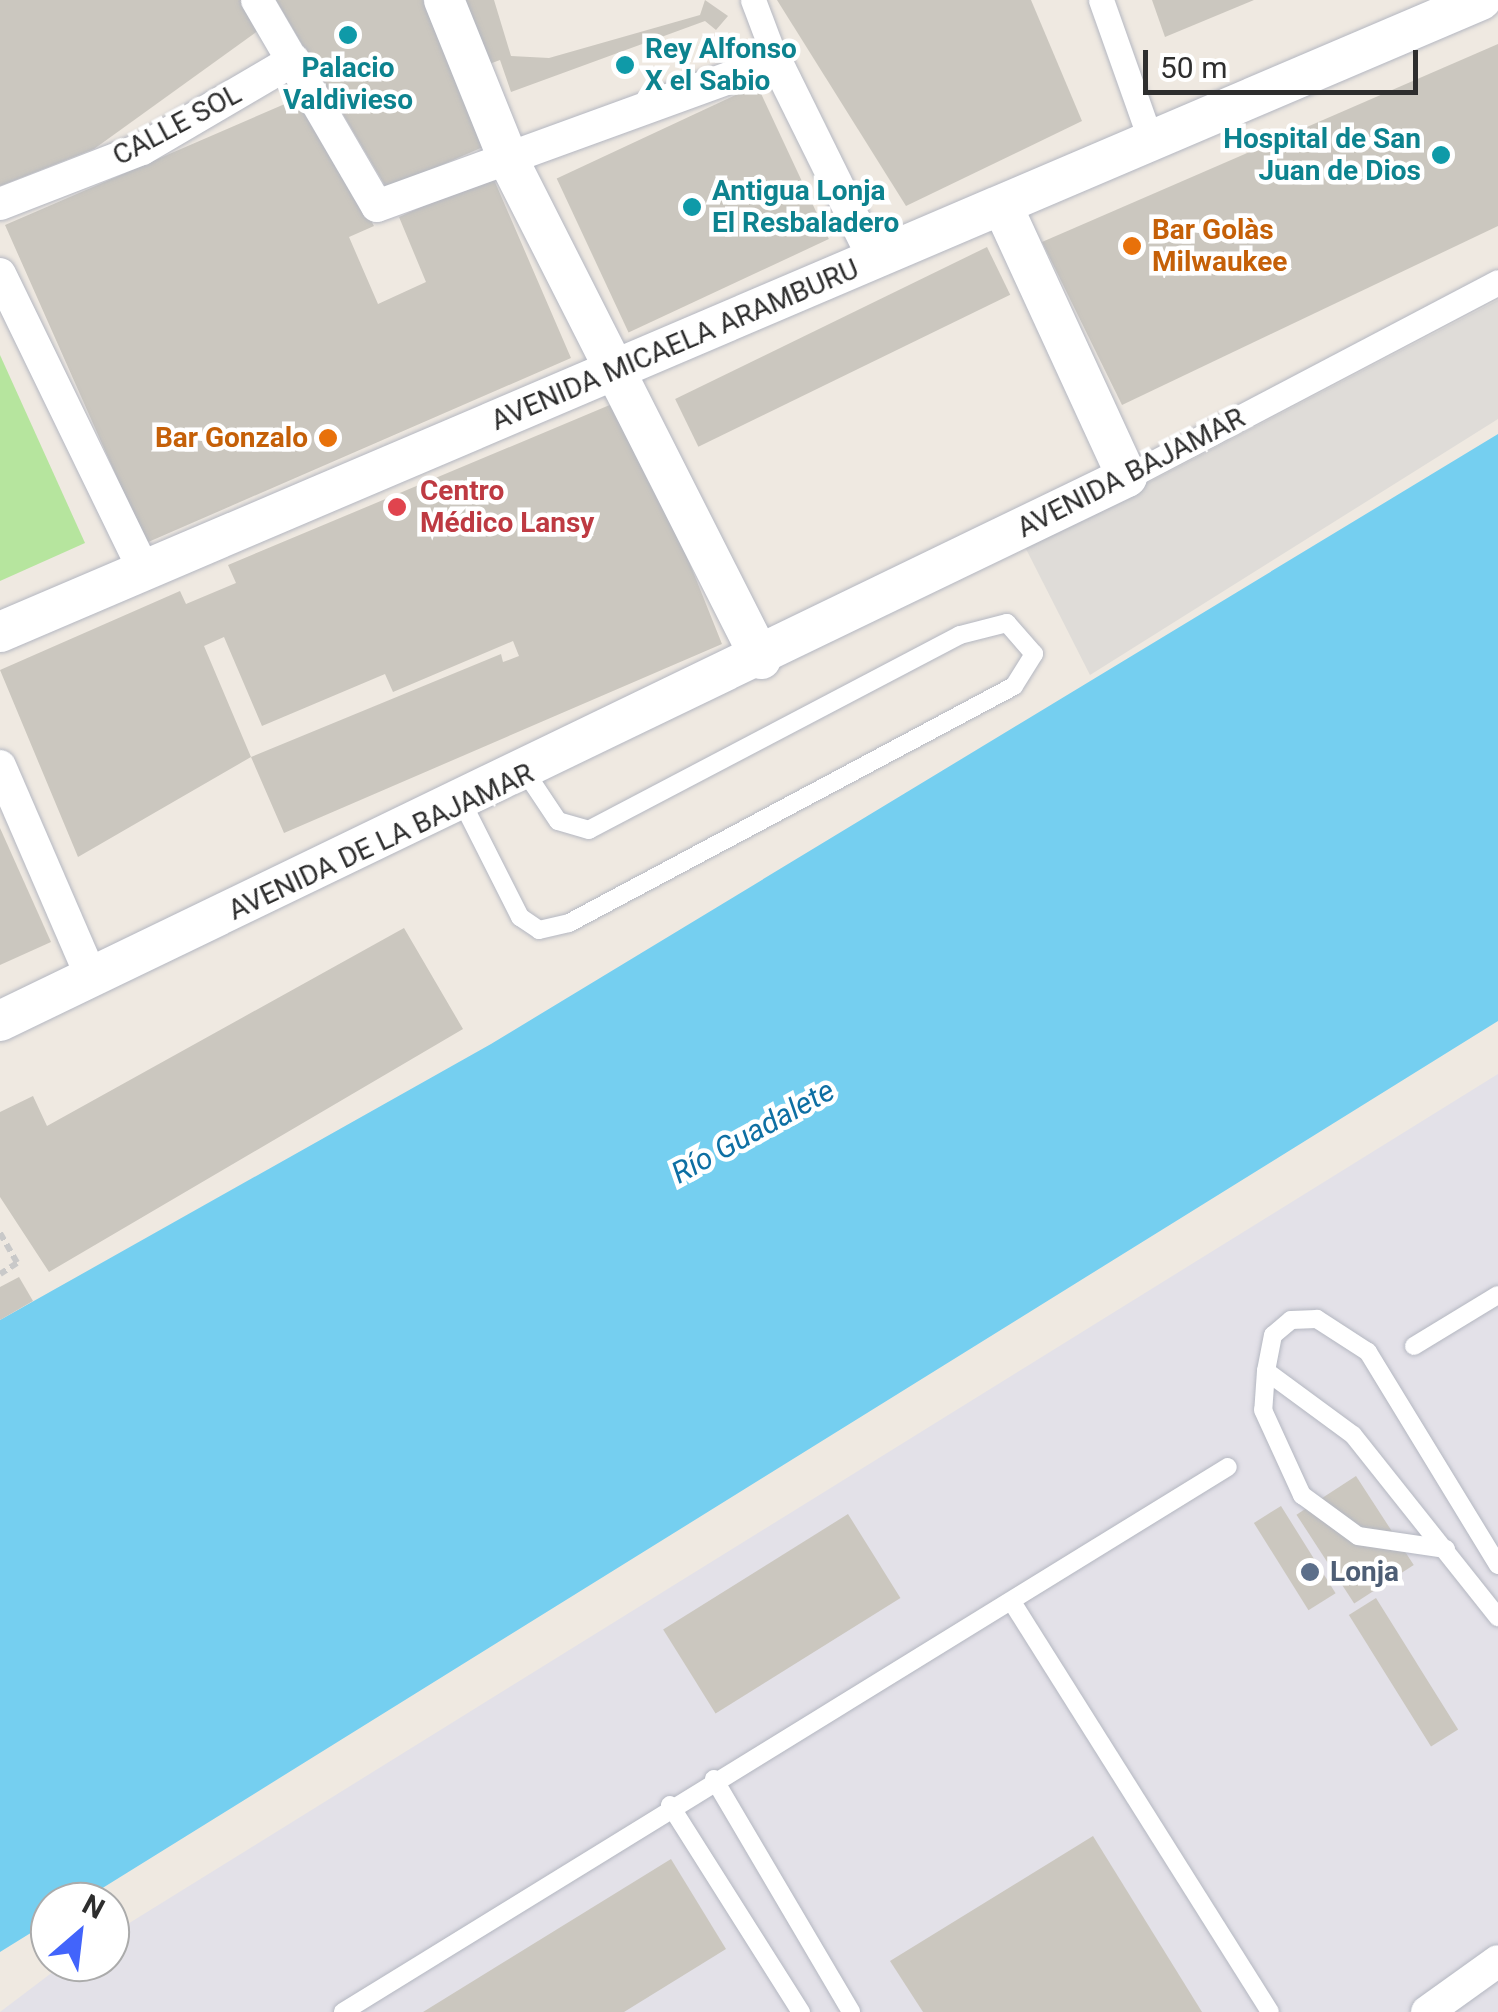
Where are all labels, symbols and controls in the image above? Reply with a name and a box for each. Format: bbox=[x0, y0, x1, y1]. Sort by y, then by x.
marker: Palacio Valdivieso bbox=[337, 24, 359, 46]
scale bar bbox=[1148, 30, 1423, 92]
place label: Rey Alfonso X el Sabio bbox=[645, 32, 797, 98]
text: 50 m bbox=[1160, 50, 1227, 85]
place label: Palacio Valdivieso bbox=[283, 51, 413, 117]
marker: Rey Alfonso X el Sabio bbox=[614, 54, 636, 76]
street label: CALLE SOL bbox=[107, 77, 247, 173]
place label: Hospital de San Juan de Dios bbox=[1223, 122, 1421, 188]
marker: Hospital de San Juan de Dios bbox=[1430, 144, 1452, 166]
place label: Antigua Lonja El Resbaladero bbox=[712, 174, 899, 240]
marker: Antigua Lonja El Resbaladero bbox=[681, 196, 703, 218]
place label: Bar Golàs Milwaukee bbox=[1152, 213, 1287, 279]
marker: Bar Golàs Milwaukee bbox=[1121, 235, 1143, 257]
street label: AVENIDA MICAELA ARAMBURU bbox=[486, 252, 864, 438]
street label: AVENIDA BAJAMAR bbox=[1012, 401, 1250, 545]
place label: Bar Gonzalo bbox=[155, 421, 308, 455]
marker: Bar Gonzalo bbox=[317, 427, 339, 449]
place label: Centro Médico Lansy bbox=[420, 474, 594, 540]
marker: Centro Médico Lansy bbox=[384, 494, 410, 520]
street label: AVENIDA DE LA BAJAMAR bbox=[223, 756, 539, 928]
water label: Río Guadalete bbox=[665, 1073, 841, 1191]
place label: Lonja bbox=[1330, 1555, 1399, 1589]
marker: Lonja bbox=[1299, 1561, 1321, 1583]
north arrow bbox=[30, 1882, 130, 1982]
text: N bbox=[77, 1888, 110, 1926]

